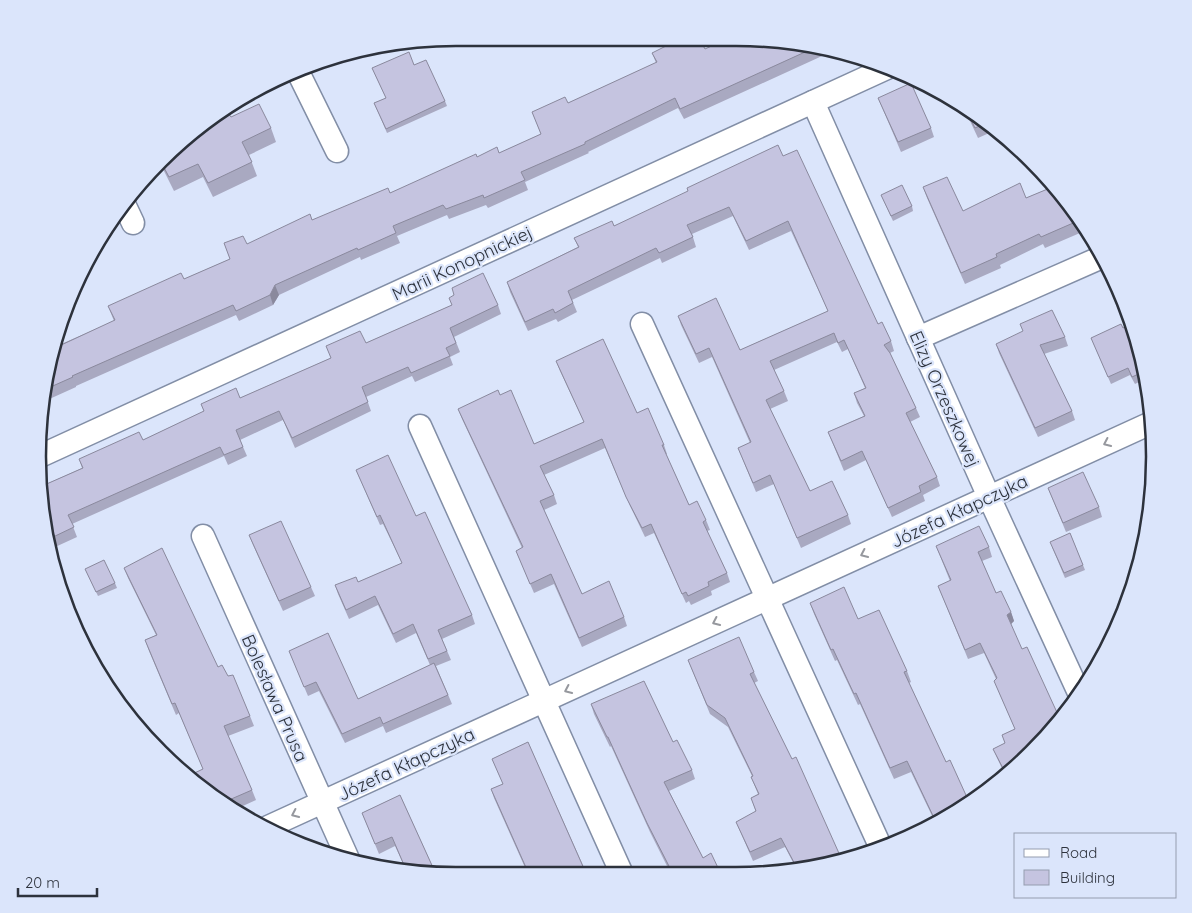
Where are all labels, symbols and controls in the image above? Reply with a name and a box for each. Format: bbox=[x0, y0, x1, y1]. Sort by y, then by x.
street label: Marii Konopnickiej bbox=[388, 220, 536, 306]
street label: Elizy Orzeszkowej bbox=[905, 327, 985, 471]
one-way arrow bbox=[1103, 437, 1112, 448]
street label: Józefa Kłapczyka bbox=[887, 469, 1031, 553]
one-way arrow bbox=[860, 548, 869, 559]
one-way arrow bbox=[712, 616, 721, 626]
street label: Bolesława Prusa bbox=[237, 631, 313, 765]
one-way arrow bbox=[564, 683, 573, 694]
street label: Józefa Kłapczyka bbox=[334, 722, 478, 806]
one-way arrow bbox=[291, 808, 300, 819]
legend bbox=[1014, 833, 1177, 898]
text: Road bbox=[1060, 843, 1097, 862]
scale bar bbox=[18, 866, 96, 898]
text: Building bbox=[1060, 868, 1115, 887]
text: 20 m bbox=[25, 873, 60, 892]

